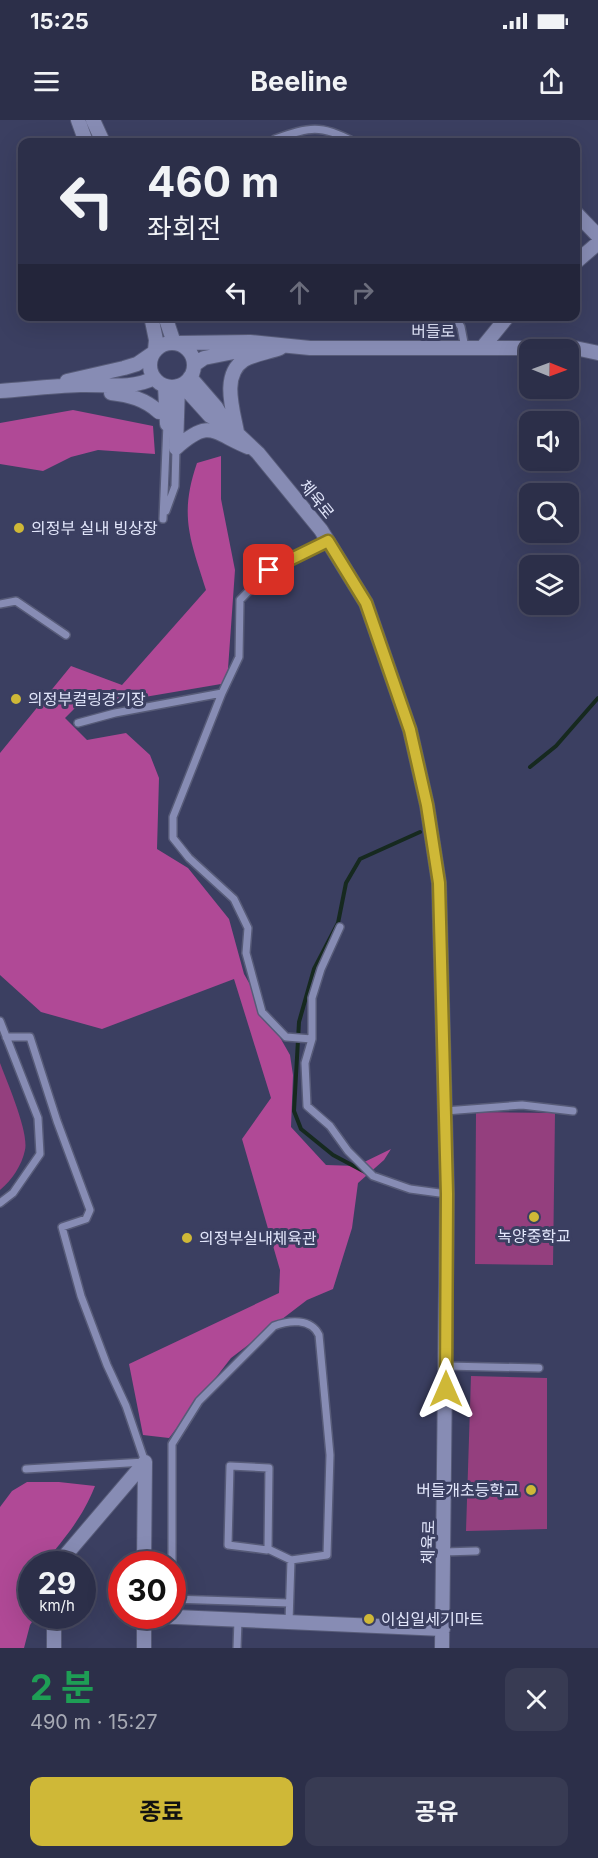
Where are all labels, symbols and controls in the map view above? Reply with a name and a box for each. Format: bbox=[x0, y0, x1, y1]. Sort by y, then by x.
text: 15:25 bbox=[30, 8, 89, 34]
icon: menu bbox=[30, 65, 63, 98]
text: Beeline bbox=[250, 65, 348, 98]
icon: share bbox=[535, 65, 568, 98]
text: 460 m bbox=[147, 156, 279, 207]
icon: left bbox=[48, 162, 126, 240]
text: 좌회전 bbox=[147, 212, 222, 245]
icon: left bbox=[220, 276, 253, 309]
icon: ahead bbox=[283, 276, 316, 309]
icon: right bbox=[346, 276, 379, 309]
street label: 버들로 bbox=[411, 321, 455, 341]
north arrow bbox=[519, 339, 579, 399]
map controls bbox=[519, 339, 579, 615]
button: sound bbox=[519, 411, 579, 471]
street label: 체육로 bbox=[295, 476, 339, 523]
button: search bbox=[519, 483, 579, 543]
place label: 의정부 실내 빙상장 bbox=[31, 518, 158, 538]
marker: 의정부 실내 빙상장 bbox=[12, 521, 26, 535]
pin bbox=[243, 544, 294, 595]
icon: arrive bbox=[252, 553, 285, 586]
button: layers bbox=[519, 555, 579, 615]
place label: 의정부컬링경기장 bbox=[28, 689, 146, 709]
marker: 의정부컬링경기장 bbox=[9, 692, 23, 706]
marker: 녹양중학교 bbox=[527, 1210, 541, 1224]
place label: 녹양중학교 bbox=[497, 1226, 571, 1246]
place label: 의정부실내체육관 bbox=[199, 1228, 317, 1248]
marker: 의정부실내체육관 bbox=[180, 1231, 194, 1245]
position arrow bbox=[414, 1357, 478, 1421]
place label: 버들개초등학교 bbox=[416, 1480, 519, 1500]
marker: 버들개초등학교 bbox=[524, 1483, 538, 1497]
street label: 체육로 bbox=[418, 1519, 438, 1564]
speed limit sign: 30 bbox=[108, 1551, 186, 1629]
text: 29 bbox=[38, 1565, 76, 1601]
text: km/h bbox=[39, 1596, 75, 1615]
place label: 이십일세기마트 bbox=[381, 1609, 484, 1629]
marker: 이십일세기마트 bbox=[362, 1612, 376, 1626]
text: 2 분 bbox=[30, 1665, 94, 1709]
button: close bbox=[505, 1668, 568, 1731]
text: 490 m · 15:27 bbox=[30, 1710, 158, 1734]
button: 종료 bbox=[30, 1777, 293, 1846]
button: 공유 bbox=[305, 1777, 568, 1846]

